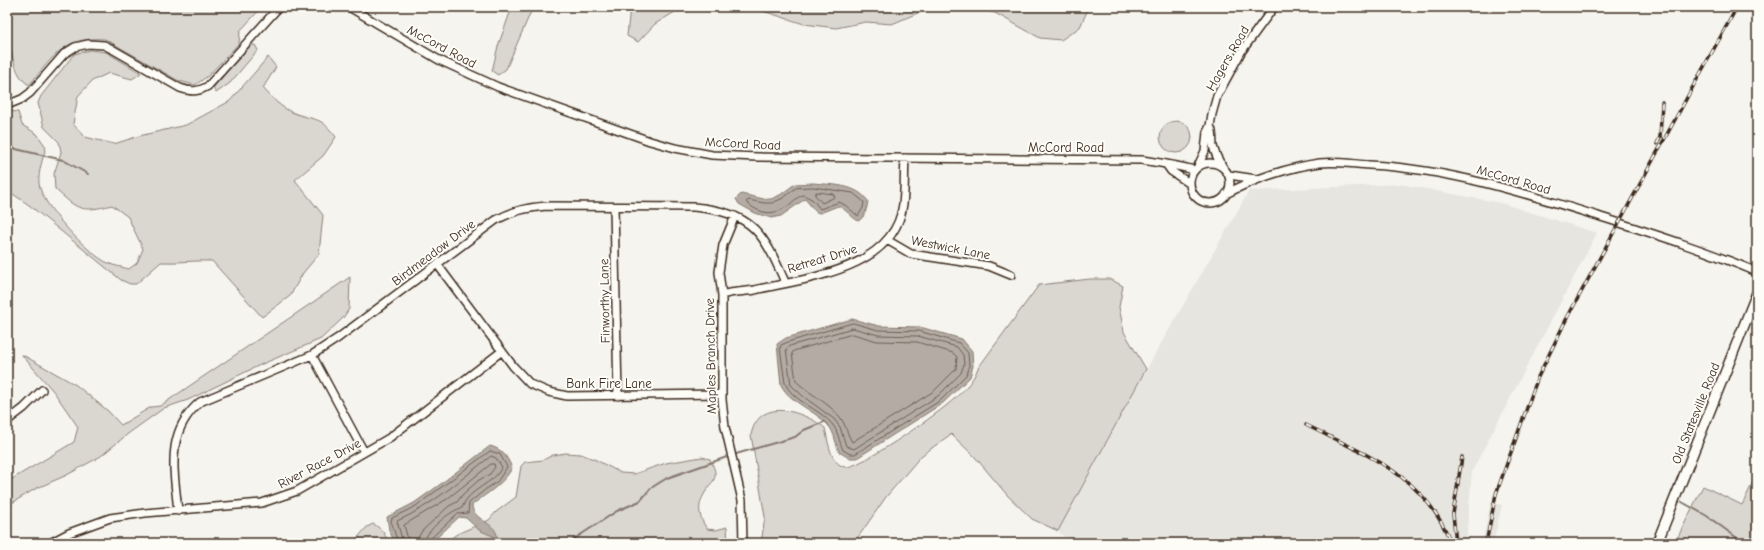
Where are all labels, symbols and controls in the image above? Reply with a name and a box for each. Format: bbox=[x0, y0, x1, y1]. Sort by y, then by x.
street label: McCord Road bbox=[405, 22, 479, 71]
street label: Hagers Road bbox=[1203, 23, 1252, 93]
street label: McCord Road bbox=[705, 134, 781, 153]
street label: McCord Road bbox=[1028, 140, 1104, 155]
street label: McCord Road bbox=[1475, 162, 1553, 197]
street label: Birdmeadow Drive bbox=[389, 216, 478, 289]
street label: Westwick Lane bbox=[910, 232, 992, 263]
street label: Retreat Drive bbox=[786, 241, 859, 276]
street label: Finworthy Lane bbox=[596, 258, 613, 343]
street label: Maples Branch Drive bbox=[702, 297, 719, 414]
street label: Old Statesville Road bbox=[1668, 360, 1723, 466]
street label: Bank Fire Lane bbox=[566, 376, 652, 391]
street label: River Race Drive bbox=[275, 435, 363, 491]

